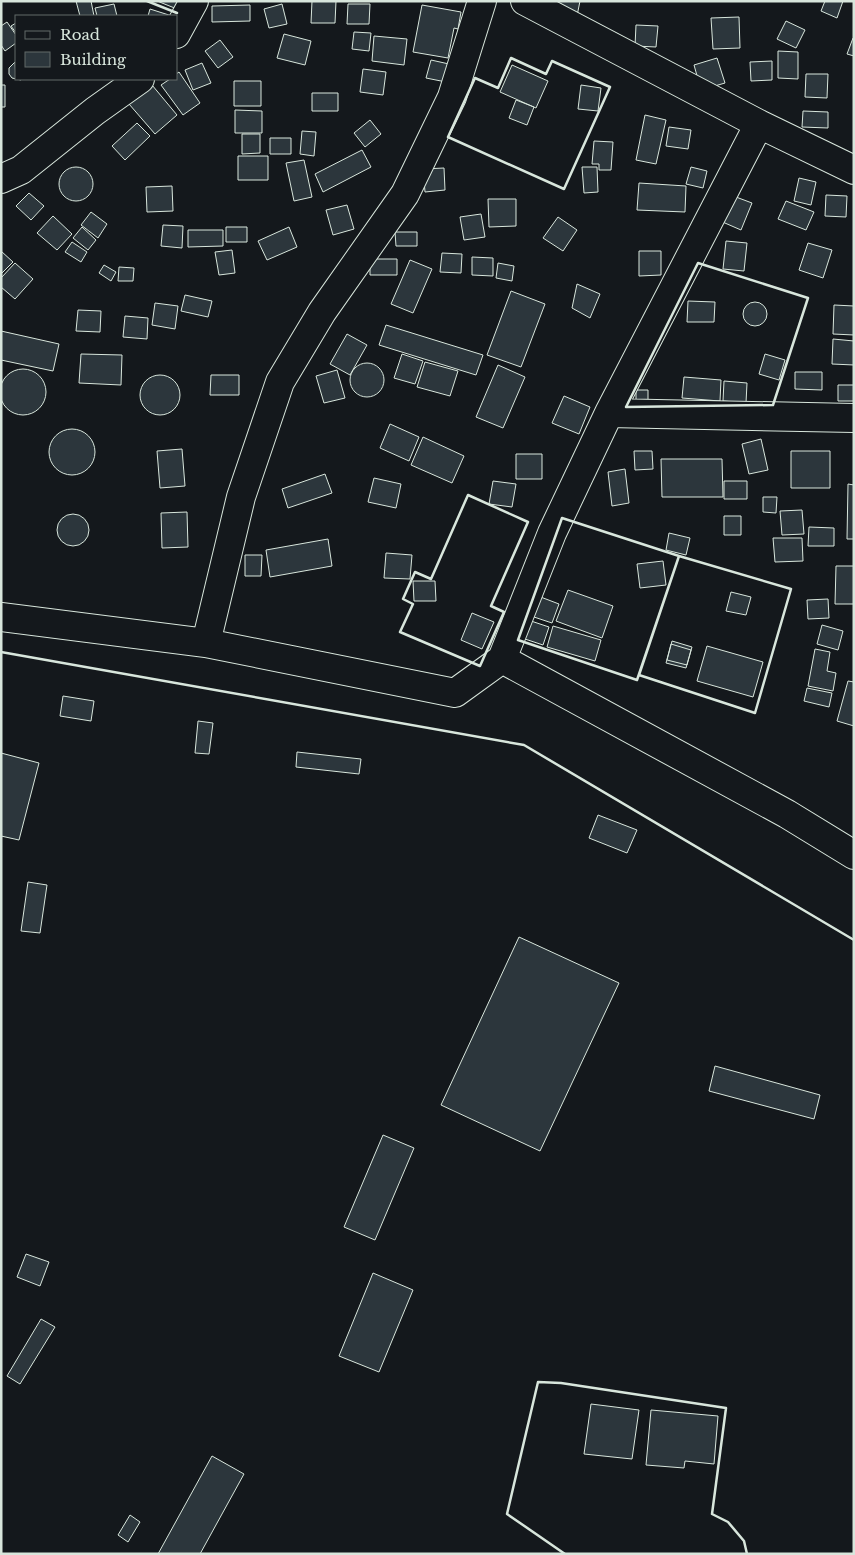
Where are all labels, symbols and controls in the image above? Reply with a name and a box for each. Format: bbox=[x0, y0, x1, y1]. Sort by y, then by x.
legend bbox=[15, 15, 178, 80]
text: Road bbox=[60, 25, 100, 44]
text: Building bbox=[60, 50, 127, 69]

